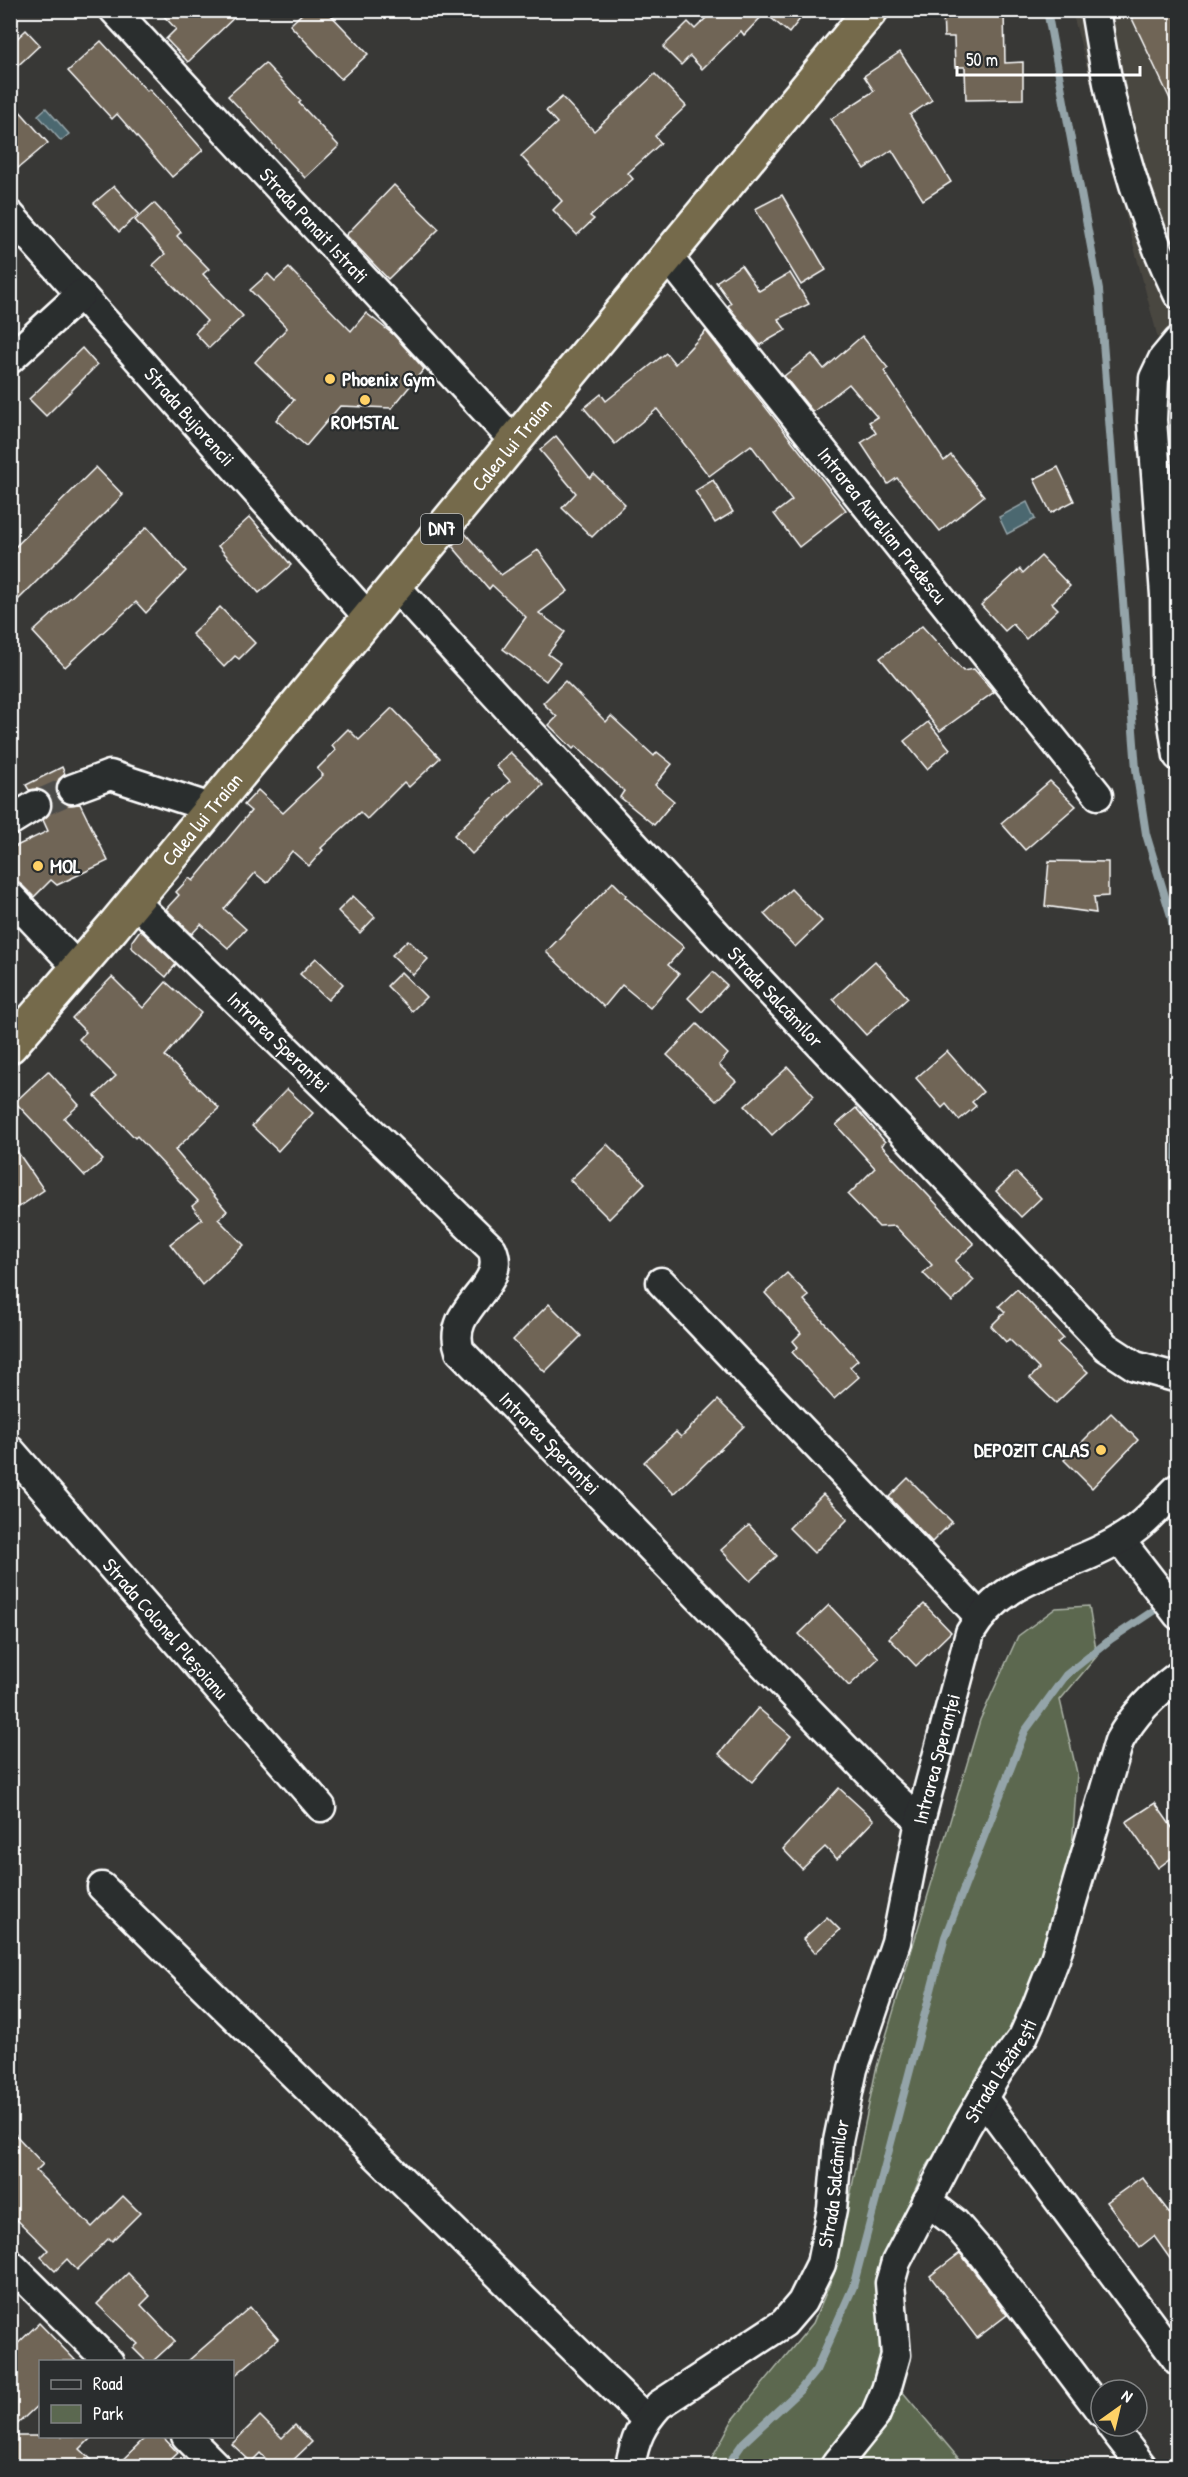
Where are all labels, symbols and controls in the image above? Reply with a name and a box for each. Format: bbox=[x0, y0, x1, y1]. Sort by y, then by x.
scale bar bbox=[957, 39, 1140, 77]
text: 50 m bbox=[966, 47, 998, 72]
street label: Strada Panait Istrati bbox=[254, 162, 375, 289]
street label: Strada Bujorencii bbox=[139, 361, 241, 472]
place label: Phoenix Gym bbox=[342, 365, 435, 393]
marker: Phoenix Gym bbox=[323, 372, 337, 386]
street label: Calea lui Traian bbox=[465, 392, 558, 497]
marker: ROMSTAL bbox=[358, 393, 372, 407]
place label: ROMSTAL bbox=[331, 408, 399, 435]
street label: Intrarea Aurelian Predescu bbox=[812, 441, 954, 609]
road number: DN7 bbox=[421, 514, 463, 544]
street label: Calea lui Traian bbox=[155, 767, 248, 871]
place label: MOL bbox=[50, 852, 81, 879]
marker: MOL bbox=[31, 859, 45, 873]
street label: Strada Salcâmilor bbox=[722, 940, 830, 1053]
street label: Intrarea Speranței bbox=[222, 985, 337, 1098]
street label: Intrarea Speranței bbox=[494, 1385, 606, 1500]
place label: DEPOZIT CALAS bbox=[974, 1436, 1090, 1463]
marker: DEPOZIT CALAS bbox=[1094, 1443, 1108, 1457]
street label: Strada Colonel Pleșoianu bbox=[97, 1552, 235, 1705]
street label: Intrarea Speranței bbox=[906, 1690, 966, 1826]
street label: Strada Lăzărești bbox=[958, 2014, 1043, 2128]
street label: Strada Salcâmilor bbox=[811, 2116, 855, 2250]
legend bbox=[39, 2360, 234, 2438]
text: Road bbox=[93, 2371, 123, 2396]
north arrow bbox=[1089, 2378, 1149, 2438]
text: N bbox=[1118, 2384, 1137, 2407]
text: Park bbox=[93, 2401, 124, 2426]

